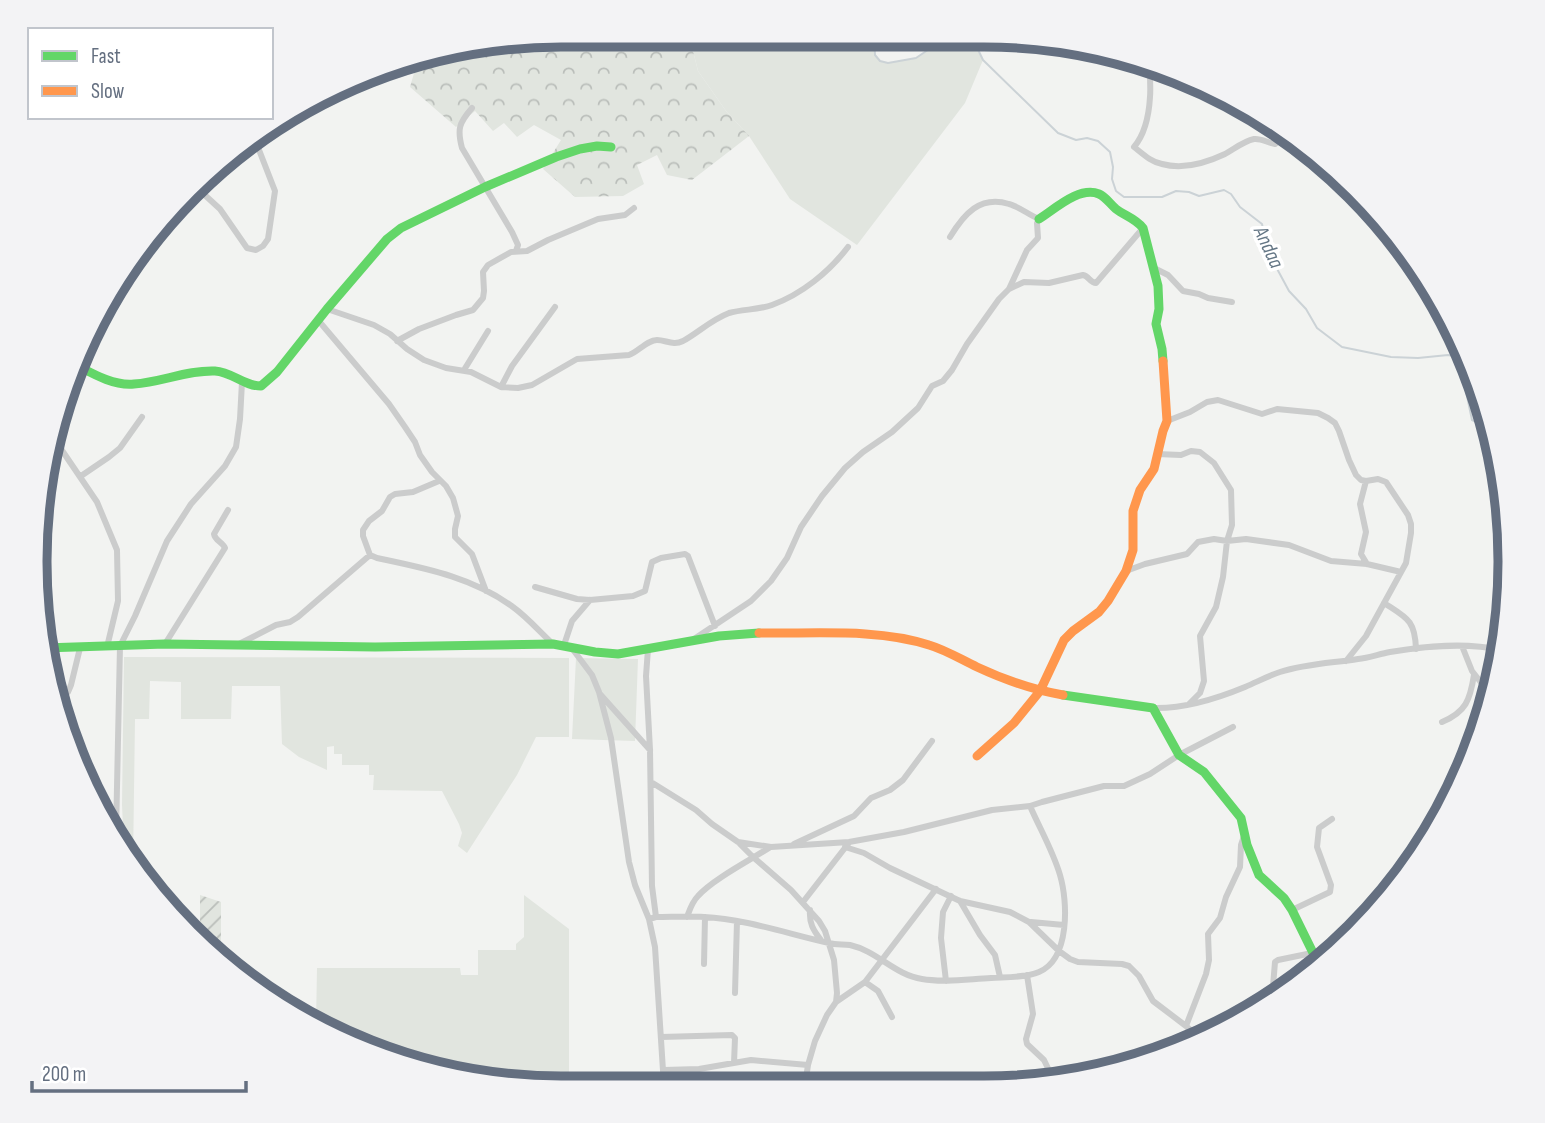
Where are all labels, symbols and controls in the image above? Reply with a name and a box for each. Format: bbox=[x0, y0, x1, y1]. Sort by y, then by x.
legend bbox=[28, 28, 273, 119]
text: Fast bbox=[91, 44, 121, 69]
text: Slow bbox=[91, 79, 125, 104]
water label: Andaa bbox=[1248, 221, 1289, 273]
scale bar bbox=[32, 1050, 245, 1094]
text: 200 m bbox=[42, 1062, 86, 1087]

